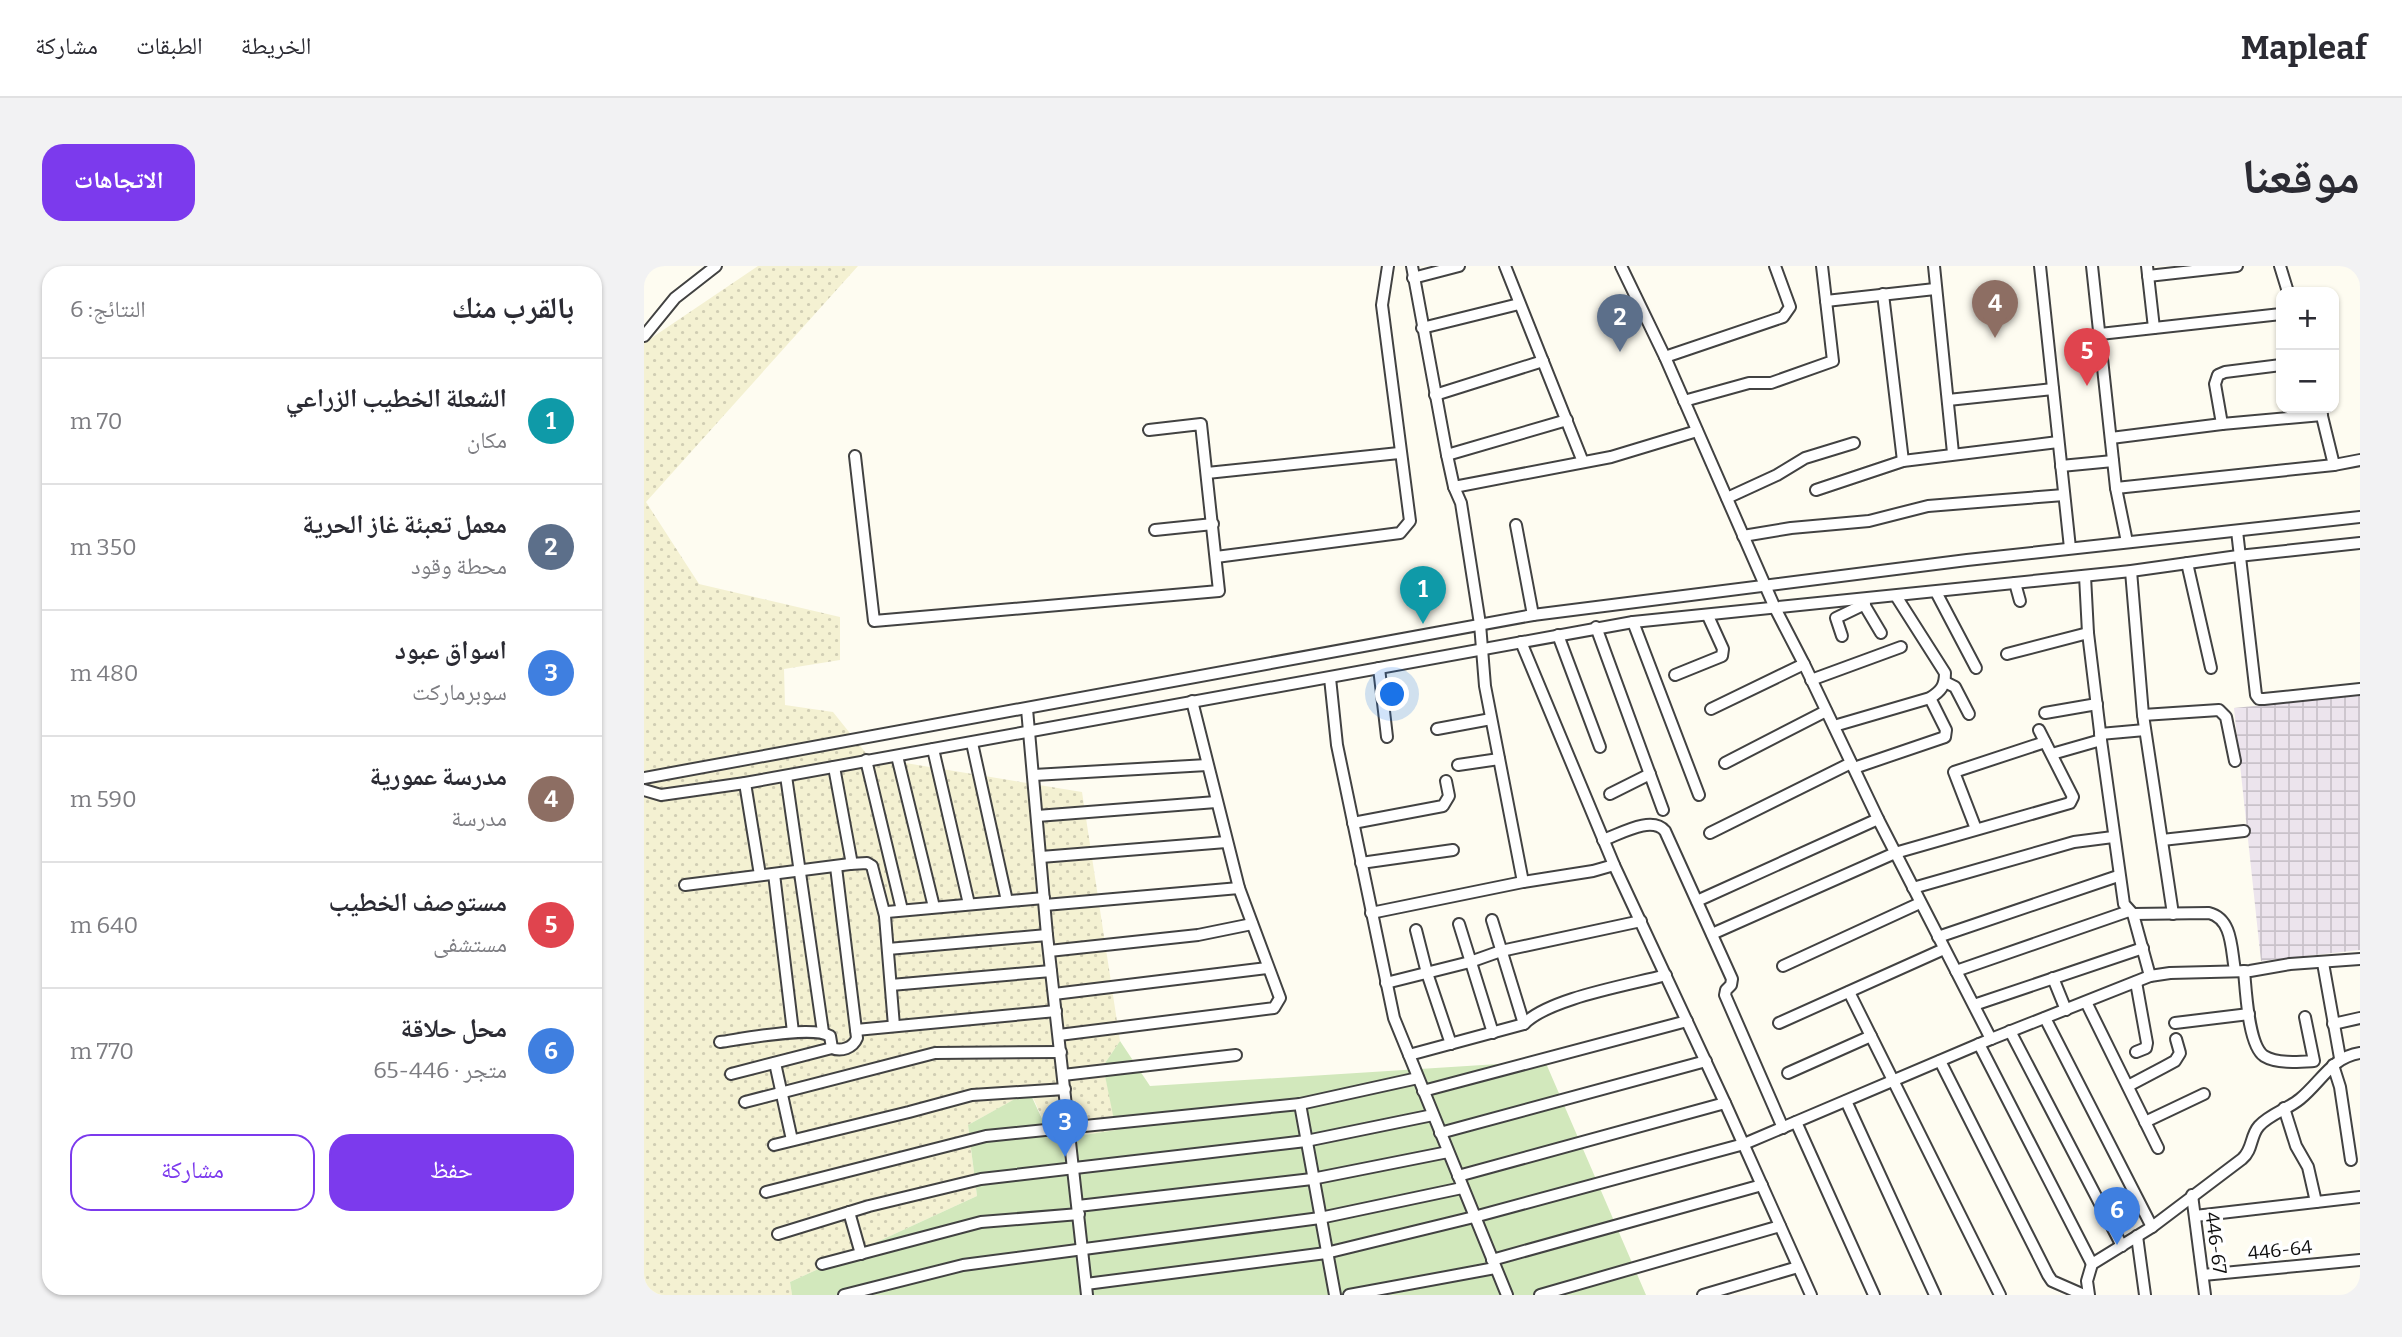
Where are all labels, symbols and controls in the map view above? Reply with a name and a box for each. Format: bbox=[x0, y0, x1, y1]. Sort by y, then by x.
text: Mapleaf bbox=[2241, 28, 2367, 68]
text: مشاركة bbox=[35, 32, 98, 60]
text: الطبقات bbox=[136, 32, 203, 60]
text: الخريطة bbox=[241, 32, 311, 60]
button: الاتجاهات bbox=[42, 144, 195, 221]
text: موقعنا bbox=[2242, 147, 2360, 206]
pin: 4 bbox=[1972, 280, 2018, 338]
map controls bbox=[2276, 287, 2339, 413]
button: + bbox=[2276, 287, 2339, 350]
text: بالقرب منك bbox=[452, 290, 574, 326]
pin: 2 bbox=[1597, 294, 1643, 352]
text: النتائج: 6 bbox=[70, 295, 146, 323]
pin: 5 bbox=[2064, 328, 2110, 386]
button: − bbox=[2276, 350, 2339, 413]
text: الشعلة الخطيب الزراعي bbox=[285, 383, 507, 414]
text: 70 m bbox=[70, 407, 122, 435]
text: 1 bbox=[546, 407, 556, 435]
text: مكان bbox=[467, 426, 507, 454]
text: معمل تعبئة غاز الحرية bbox=[302, 509, 507, 540]
text: 350 m bbox=[70, 533, 137, 561]
text: 2 bbox=[545, 533, 557, 561]
text: محطة وقود bbox=[411, 552, 507, 580]
pin: 1 bbox=[1400, 566, 1446, 624]
text: اسواق عبود bbox=[395, 635, 507, 666]
text: 480 m bbox=[70, 659, 139, 687]
text: 3 bbox=[544, 659, 558, 687]
your location bbox=[1375, 677, 1409, 711]
text: سوبرماركت bbox=[412, 678, 507, 706]
text: مدرسة عمورية bbox=[370, 761, 507, 792]
text: 590 m bbox=[70, 785, 137, 813]
text: 4 bbox=[544, 785, 558, 813]
text: مدرسة bbox=[451, 804, 507, 832]
text: مستوصف الخطيب bbox=[328, 887, 507, 918]
text: 640 m bbox=[70, 911, 138, 939]
text: 5 bbox=[545, 911, 557, 939]
text: مستشفى bbox=[433, 930, 507, 958]
text: محل حلاقة bbox=[400, 1013, 507, 1044]
text: 770 m bbox=[70, 1037, 134, 1065]
text: 6 bbox=[544, 1037, 558, 1065]
text: متجر · 446-65 bbox=[373, 1056, 507, 1084]
pin: 3 bbox=[1042, 1099, 1088, 1157]
button: مشاركة bbox=[70, 1134, 315, 1211]
button: حفظ bbox=[329, 1134, 574, 1211]
pin: 6 bbox=[2094, 1187, 2140, 1245]
street label: 446-67 bbox=[2200, 1210, 2232, 1276]
street label: 446-64 bbox=[2247, 1235, 2313, 1265]

